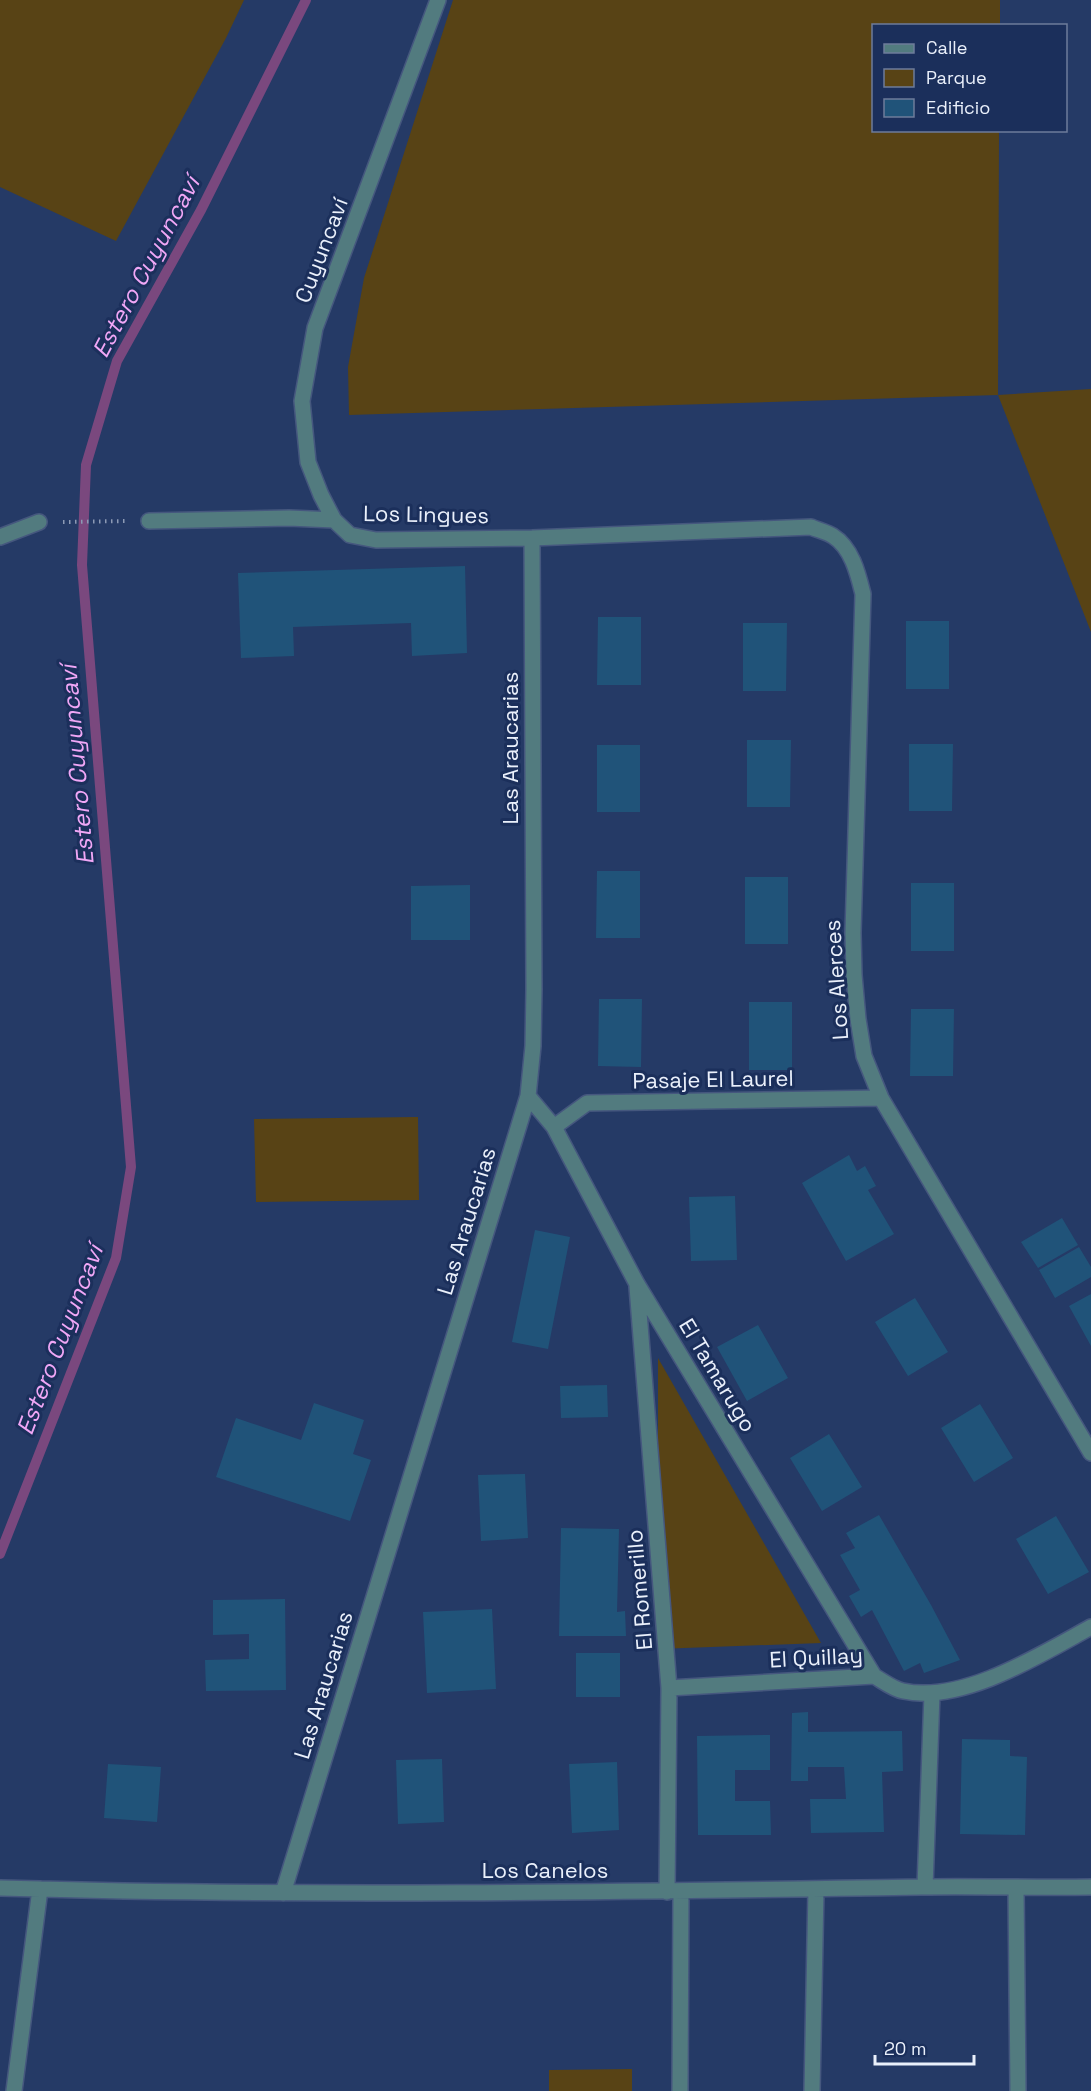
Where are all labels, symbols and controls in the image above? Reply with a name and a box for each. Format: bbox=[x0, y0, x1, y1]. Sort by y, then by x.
legend bbox=[872, 24, 1067, 132]
text: Calle bbox=[926, 36, 967, 59]
text: Parque bbox=[926, 66, 987, 89]
text: Edificio bbox=[926, 96, 990, 119]
water label: Estero Cuyuncaví bbox=[85, 167, 208, 363]
street label: Cuyuncaví bbox=[288, 193, 354, 307]
street label: Los Lingues bbox=[363, 499, 489, 529]
water label: Estero Cuyuncaví bbox=[52, 660, 101, 866]
street label: Las Araucarias bbox=[496, 672, 524, 824]
street label: Los Alerces bbox=[818, 919, 854, 1041]
street label: Pasaje El Laurel bbox=[632, 1064, 794, 1094]
street label: Las Araucarias bbox=[430, 1144, 502, 1298]
water label: Estero Cuyuncaví bbox=[9, 1237, 111, 1439]
street label: El Tamarugo bbox=[673, 1313, 763, 1437]
street label: El Romerillo bbox=[620, 1529, 658, 1651]
street label: Las Araucarias bbox=[287, 1608, 359, 1762]
street label: El Quillay bbox=[769, 1641, 863, 1673]
street label: Los Canelos bbox=[482, 1856, 608, 1884]
scale bar bbox=[875, 2028, 974, 2066]
text: 20 m bbox=[884, 2037, 927, 2060]

